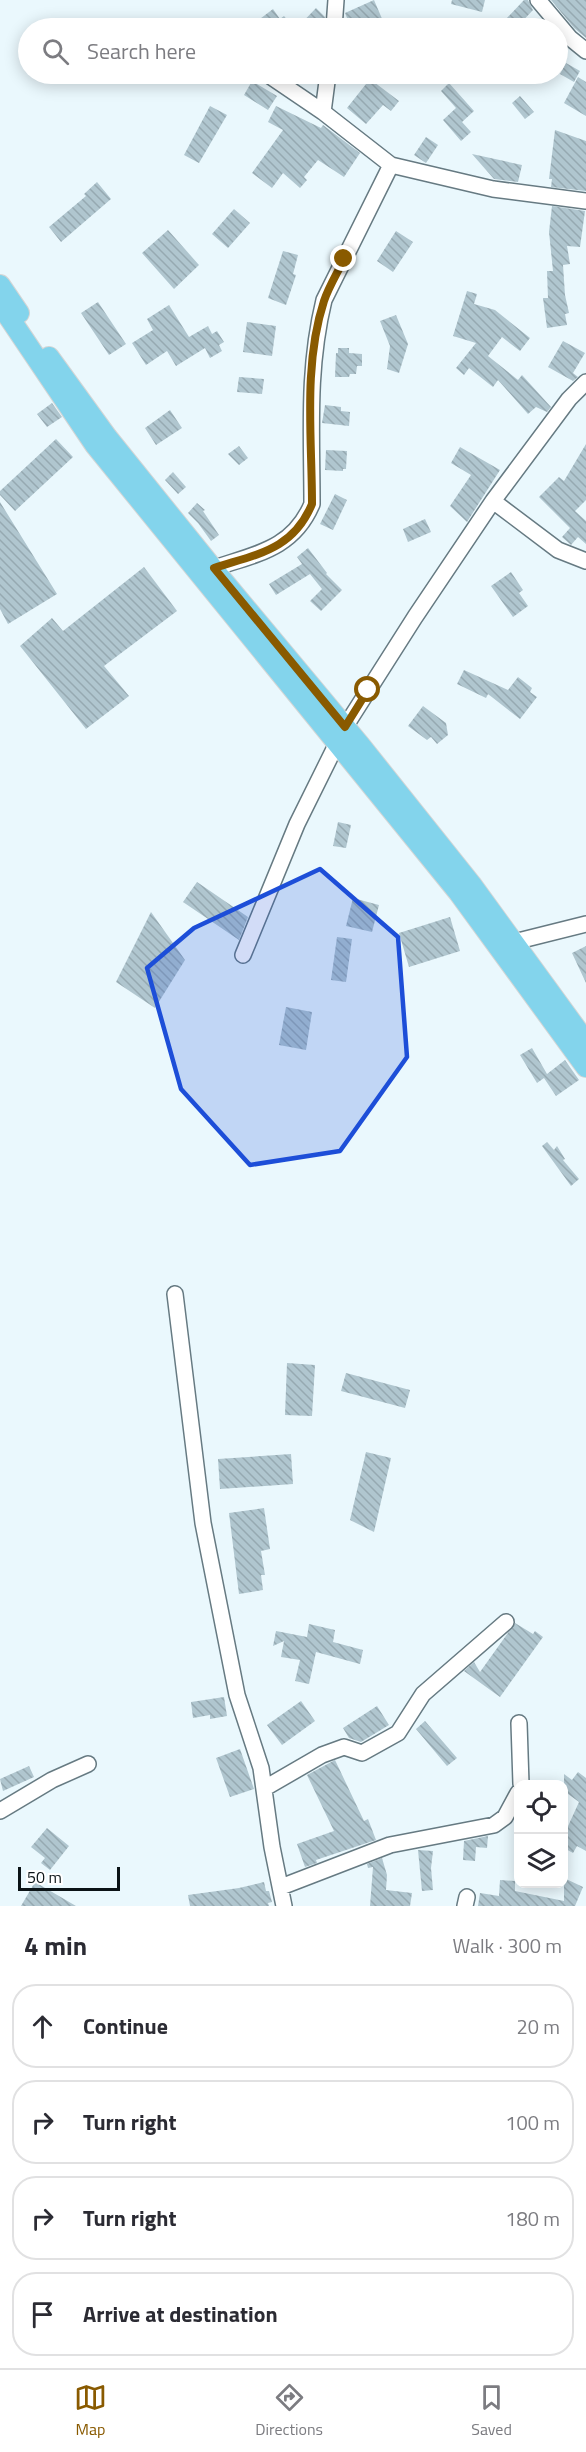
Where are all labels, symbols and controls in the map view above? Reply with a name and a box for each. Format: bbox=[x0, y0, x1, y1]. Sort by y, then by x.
search box bbox=[18, 18, 568, 84]
text: Search here bbox=[87, 34, 196, 68]
icon: search bbox=[39, 35, 72, 68]
route end bbox=[330, 245, 356, 271]
route start bbox=[354, 676, 380, 702]
map controls bbox=[514, 1780, 568, 1888]
button: locate bbox=[514, 1780, 568, 1834]
button: layers bbox=[514, 1834, 568, 1888]
scale bar bbox=[18, 1864, 120, 1892]
text: 50 m bbox=[27, 1865, 62, 1889]
text: 4 min bbox=[24, 1926, 87, 1965]
text: Walk · 300 m bbox=[453, 1930, 562, 1961]
text: Continue bbox=[83, 2009, 168, 2043]
icon: ahead bbox=[26, 2010, 59, 2043]
text: 20 m bbox=[516, 2011, 560, 2042]
text: Turn right bbox=[83, 2105, 177, 2139]
icon: right bbox=[26, 2106, 59, 2139]
text: 100 m bbox=[505, 2107, 560, 2138]
text: Turn right bbox=[83, 2201, 177, 2235]
icon: right bbox=[26, 2202, 59, 2235]
text: 180 m bbox=[505, 2203, 560, 2234]
text: Arrive at destination bbox=[83, 2297, 278, 2331]
icon: arrive bbox=[26, 2298, 59, 2331]
tab: Map bbox=[74, 2381, 107, 2441]
tab: Directions bbox=[255, 2381, 323, 2441]
tab: Saved bbox=[471, 2381, 512, 2441]

